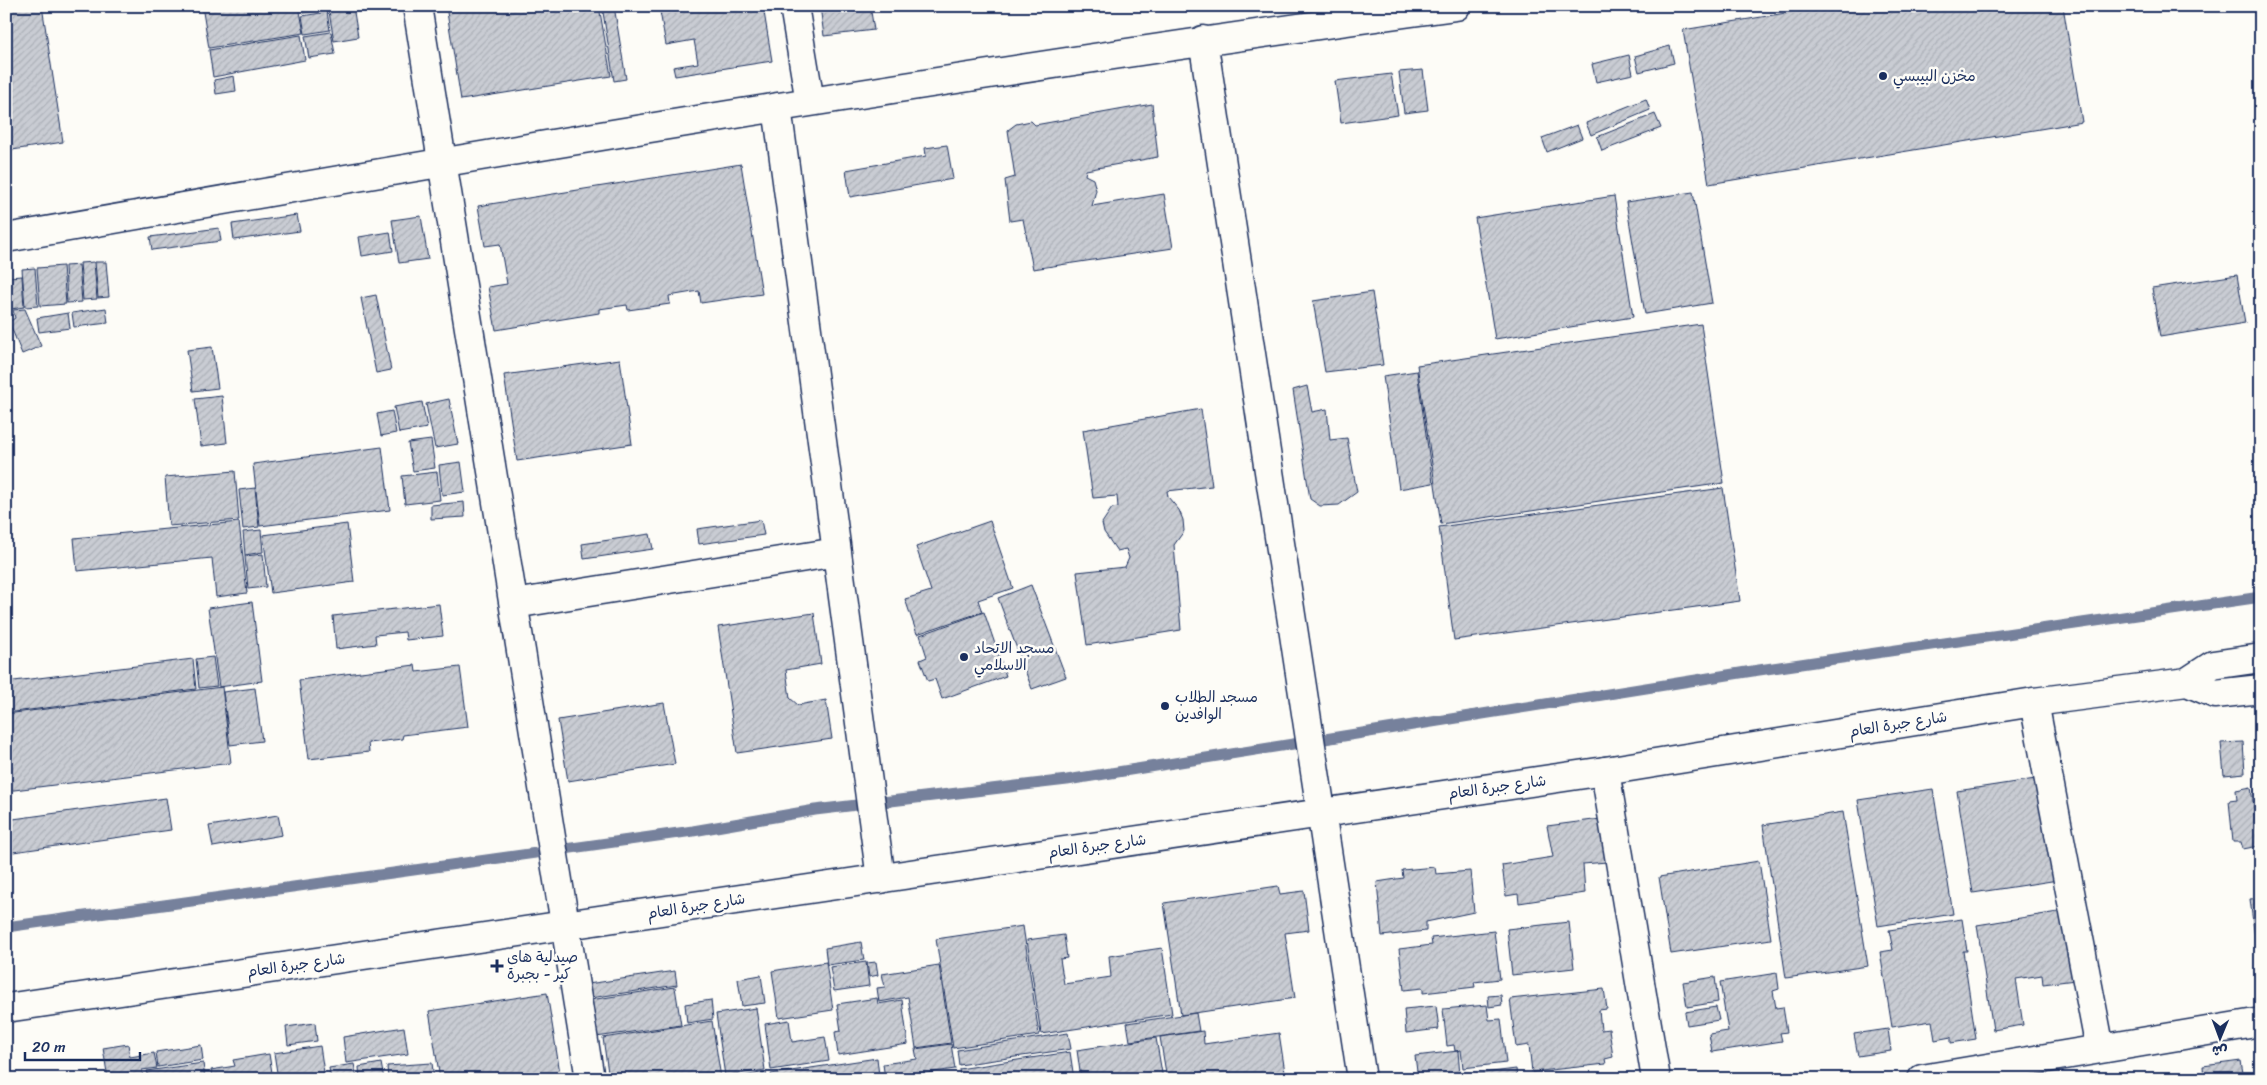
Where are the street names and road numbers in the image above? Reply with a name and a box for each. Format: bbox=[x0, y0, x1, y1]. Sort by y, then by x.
street label: شارع جبرة العام bbox=[1847, 703, 1949, 745]
street label: شارع جبرة العام bbox=[1446, 767, 1548, 807]
street label: شارع جبرة العام bbox=[1046, 826, 1148, 866]
street label: شارع جبرة العام bbox=[645, 885, 747, 927]
street label: شارع جبرة العام bbox=[245, 945, 347, 985]

